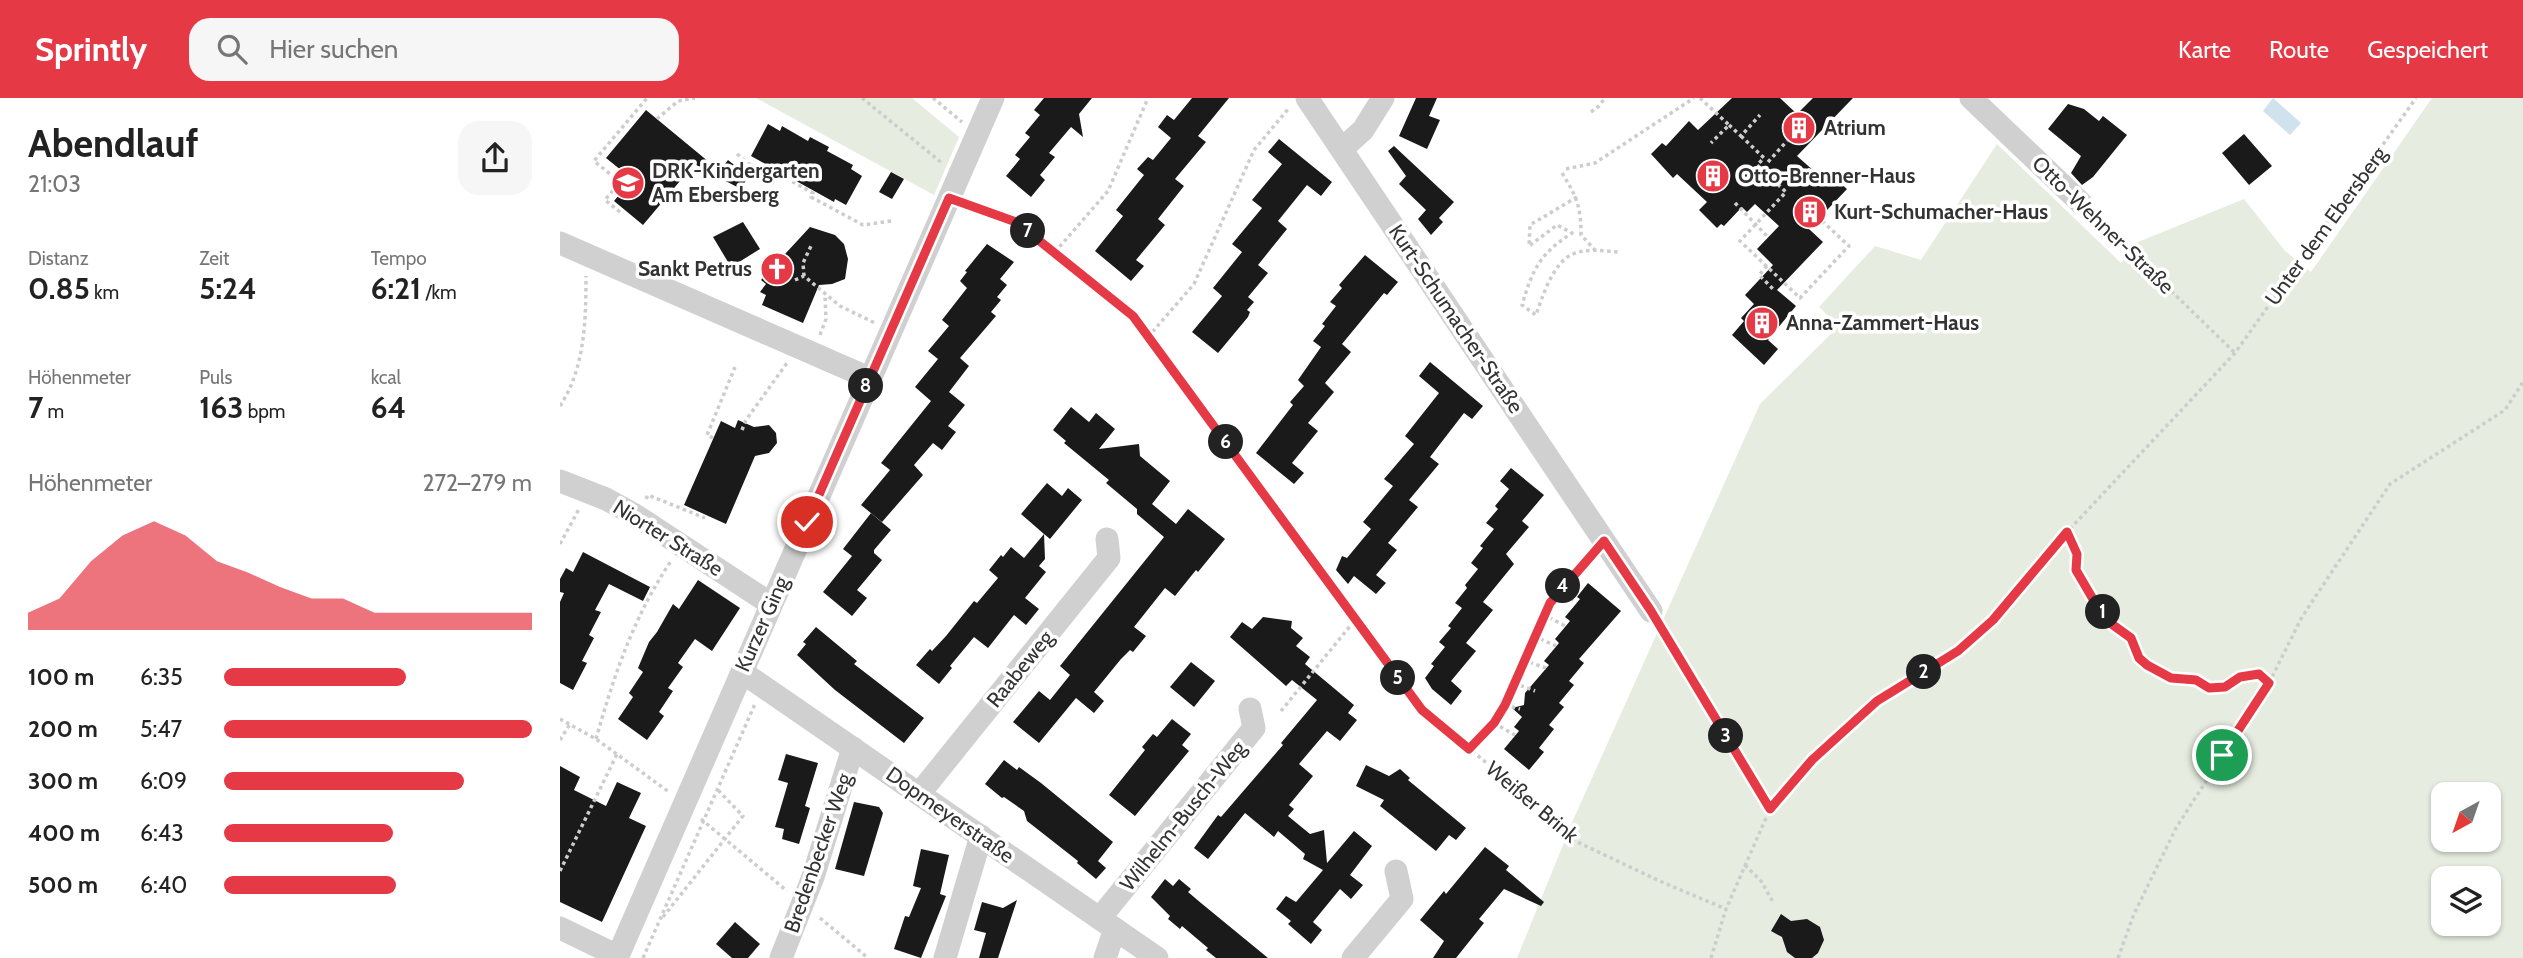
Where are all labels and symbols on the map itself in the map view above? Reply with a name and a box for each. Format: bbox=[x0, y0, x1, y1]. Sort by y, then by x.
building icon: Atrium bbox=[1780, 109, 1818, 147]
place label: Atrium bbox=[1824, 115, 1886, 140]
street label: Unter dem Ebersberg bbox=[2260, 141, 2392, 310]
street label: Otto-Wehner-Straße bbox=[2027, 151, 2180, 299]
building icon: Otto-Brenner-Haus bbox=[1694, 157, 1732, 195]
place label: DRK-Kindergarten Am Ebersberg bbox=[652, 158, 820, 207]
place label: Otto-Brenner-Haus bbox=[1738, 163, 1915, 188]
school or university icon: DRK-Kindergarten Am Ebersberg bbox=[609, 164, 647, 202]
building icon: Kurt-Schumacher-Haus bbox=[1791, 193, 1829, 231]
place label: Kurt-Schumacher-Haus bbox=[1834, 199, 2048, 224]
pin: 7 bbox=[1010, 214, 1046, 248]
street label: Kurt-Schumacher-Straße bbox=[1384, 220, 1529, 418]
church icon: Sankt Petrus bbox=[758, 250, 796, 288]
place label: Sankt Petrus bbox=[638, 256, 752, 281]
building icon: Anna-Zammert-Haus bbox=[1743, 304, 1781, 342]
place label: Anna-Zammert-Haus bbox=[1786, 310, 1979, 335]
pin: 8 bbox=[848, 368, 884, 404]
pin: 6 bbox=[1208, 424, 1244, 460]
pin bbox=[777, 492, 837, 552]
street label: Niorter Straße bbox=[609, 494, 728, 581]
pin: 4 bbox=[1546, 568, 1580, 603]
street label: Kurzer Ging bbox=[729, 572, 794, 675]
pin: 1 bbox=[2086, 594, 2120, 630]
street label: Raabeweg bbox=[981, 625, 1058, 712]
pin: 2 bbox=[1906, 654, 1942, 690]
pin: 5 bbox=[1380, 660, 1416, 696]
pin: 3 bbox=[1708, 718, 1744, 754]
pin bbox=[2192, 725, 2252, 785]
street label: Wilhelm-Busch-Weg bbox=[1114, 735, 1251, 896]
street label: Weißer Brink bbox=[1481, 756, 1584, 848]
street label: Dopmeyerstraße bbox=[882, 761, 1019, 868]
street label: Bredenbecker Weg bbox=[779, 769, 857, 936]
north arrow bbox=[2431, 782, 2501, 852]

